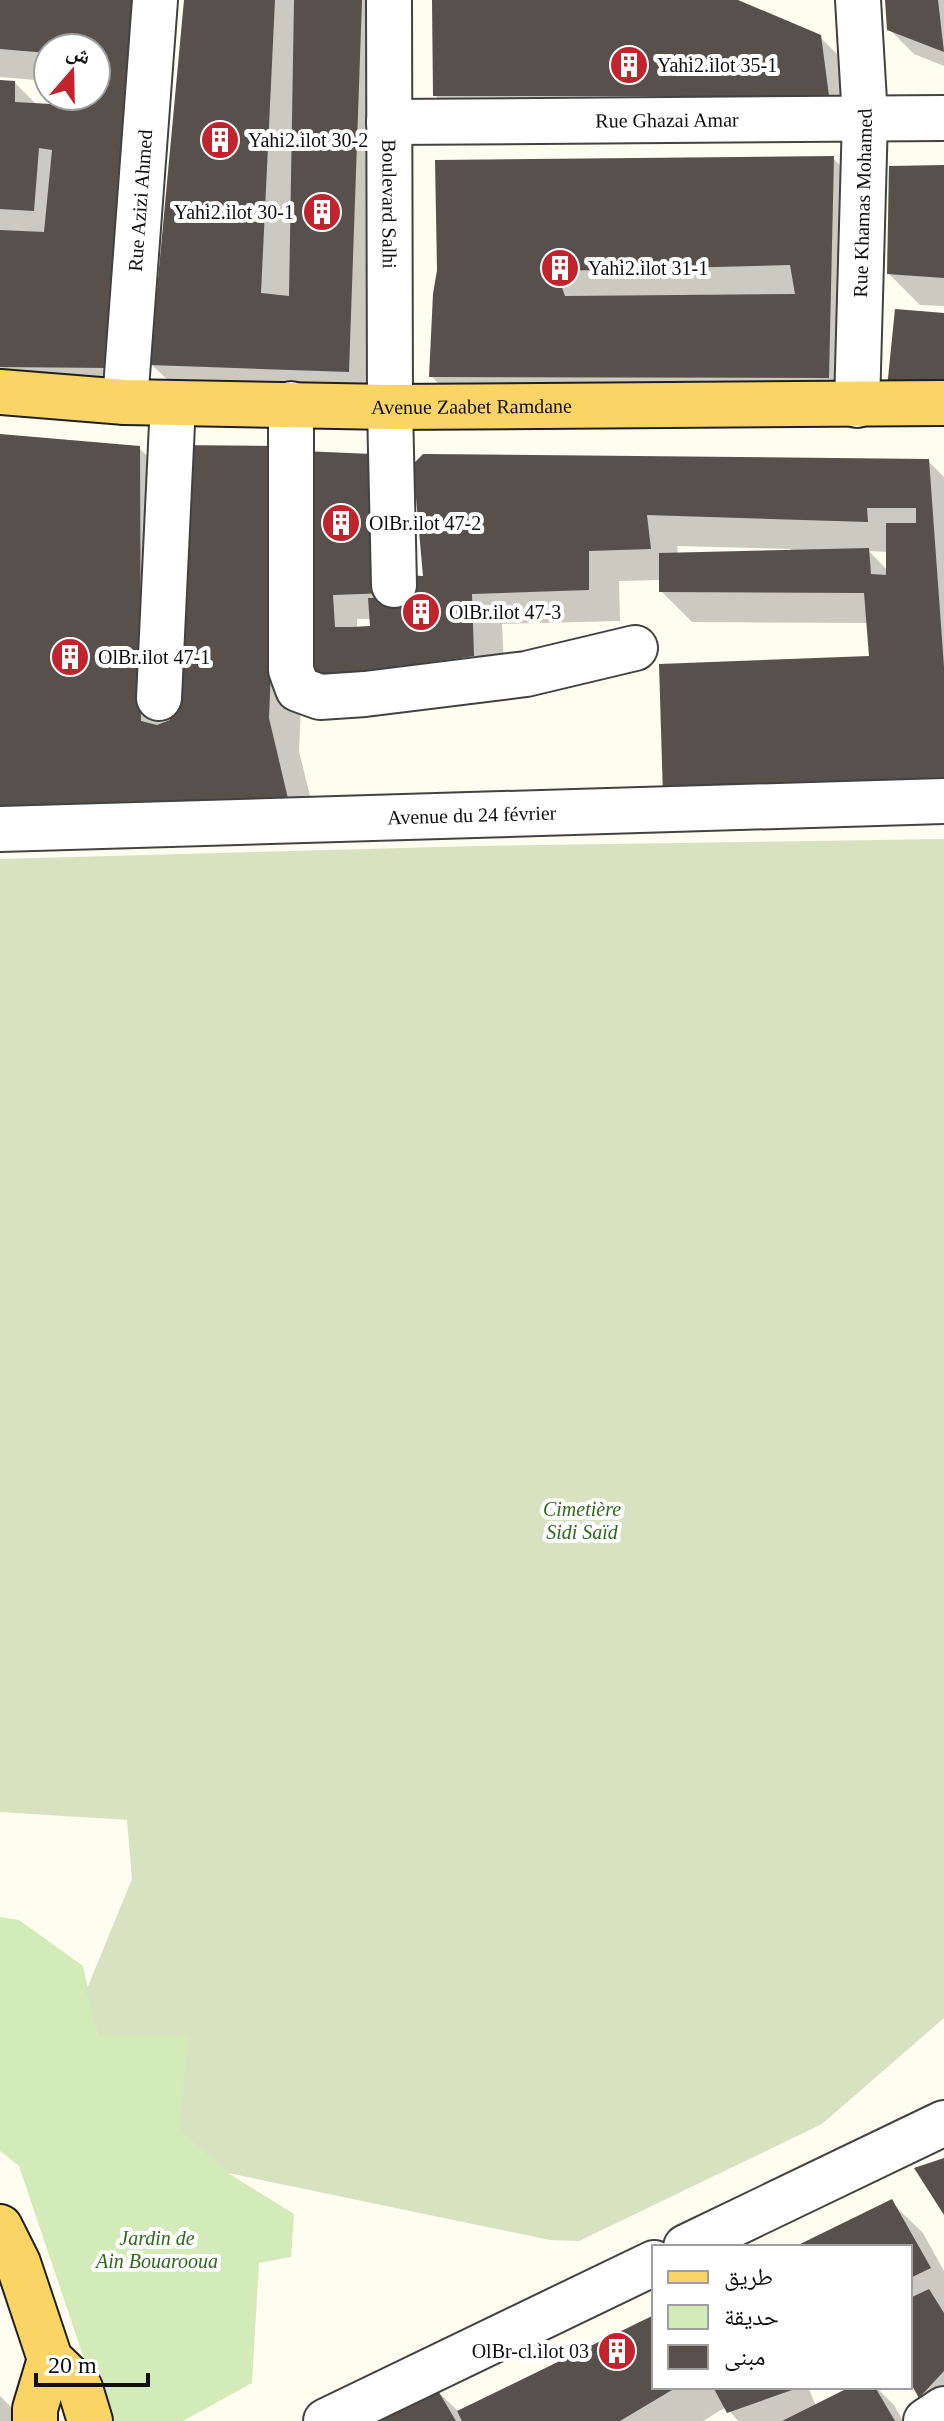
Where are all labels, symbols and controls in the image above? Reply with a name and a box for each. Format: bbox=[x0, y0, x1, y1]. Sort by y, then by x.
north arrow bbox=[32, 32, 112, 112]
text: ش bbox=[63, 38, 94, 70]
building icon: Yahi2.ilot 35-1 bbox=[608, 44, 650, 86]
place label: Yahi2.ilot 35-1 bbox=[657, 54, 777, 76]
street label: Rue Ghazai Amar bbox=[595, 108, 739, 132]
street label: Rue Khamas Mohamed bbox=[849, 108, 876, 298]
building icon: Yahi2.ilot 30-2 bbox=[199, 119, 241, 161]
street label: Rue Azizi Ahmed bbox=[124, 129, 156, 272]
place label: Yahi2.ilot 30-2 bbox=[248, 129, 368, 151]
street label: Boulevard Salhi bbox=[378, 139, 401, 269]
building icon: Yahi2.ilot 30-1 bbox=[301, 191, 343, 233]
place label: Yahi2.ilot 30-1 bbox=[174, 201, 294, 223]
building icon: Yahi2.ilot 31-1 bbox=[539, 247, 581, 289]
place label: Yahi2.ilot 31-1 bbox=[588, 257, 708, 279]
street label: Avenue Zaabet Ramdane bbox=[371, 395, 572, 418]
building icon: OlBr.ilot 47-2 bbox=[320, 502, 362, 544]
place label: OlBr.ilot 47-2 bbox=[369, 512, 481, 534]
building icon: OlBr.ilot 47-3 bbox=[400, 591, 442, 633]
place label: OlBr.ilot 47-3 bbox=[449, 601, 561, 623]
building icon: OlBr.ilot 47-1 bbox=[49, 636, 91, 678]
place label: OlBr.ilot 47-1 bbox=[98, 646, 210, 668]
street label: Avenue du 24 février bbox=[387, 801, 557, 829]
park label: Cimetière Sidi Saïd bbox=[543, 1498, 621, 1543]
park label: Jardin de Ain Bouarooua bbox=[94, 2227, 218, 2272]
legend bbox=[652, 2245, 912, 2389]
text: طريق bbox=[724, 2264, 773, 2291]
text: حديقة bbox=[724, 2304, 779, 2330]
building icon: OlBr-cl.ilot 03 bbox=[596, 2330, 638, 2372]
scale bar bbox=[36, 2337, 148, 2387]
place label: OlBr-cl.ilot 03 bbox=[472, 2340, 589, 2362]
text: مبنى bbox=[724, 2344, 765, 2371]
text: 20 m bbox=[48, 2352, 97, 2378]

